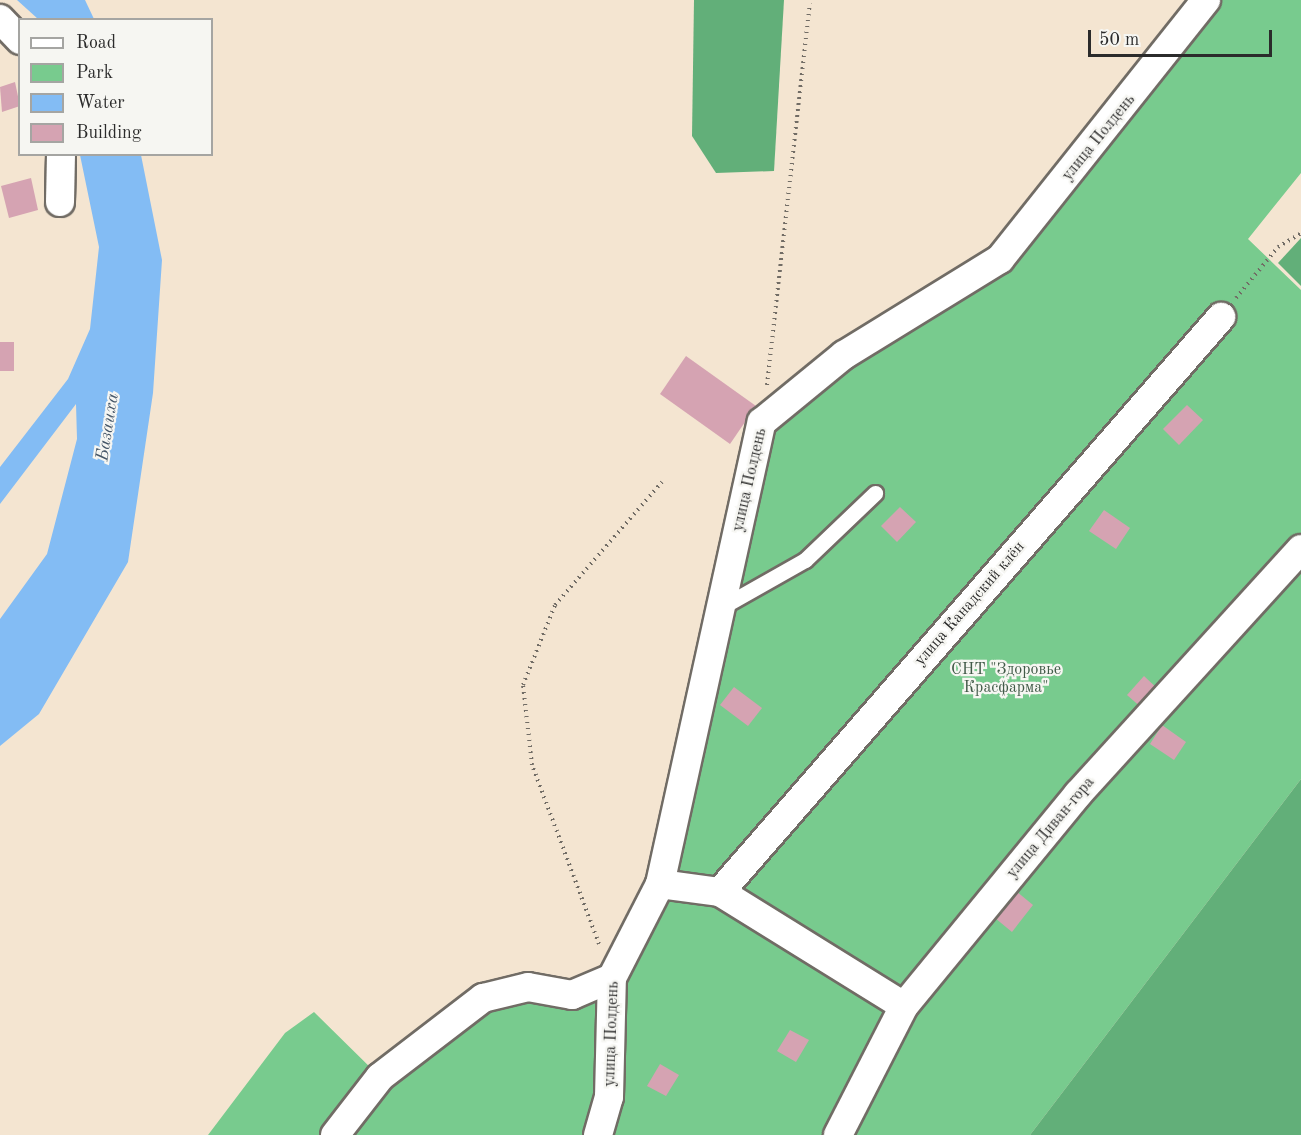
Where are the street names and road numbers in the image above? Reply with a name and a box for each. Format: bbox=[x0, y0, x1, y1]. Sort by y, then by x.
street label: улица Полдень bbox=[1058, 91, 1140, 185]
street label: улица Полдень bbox=[729, 426, 771, 534]
street label: улица Канадский клён bbox=[911, 538, 1029, 670]
street label: улица Диван-гора bbox=[1003, 773, 1099, 883]
street label: улица Полдень bbox=[601, 981, 623, 1087]

